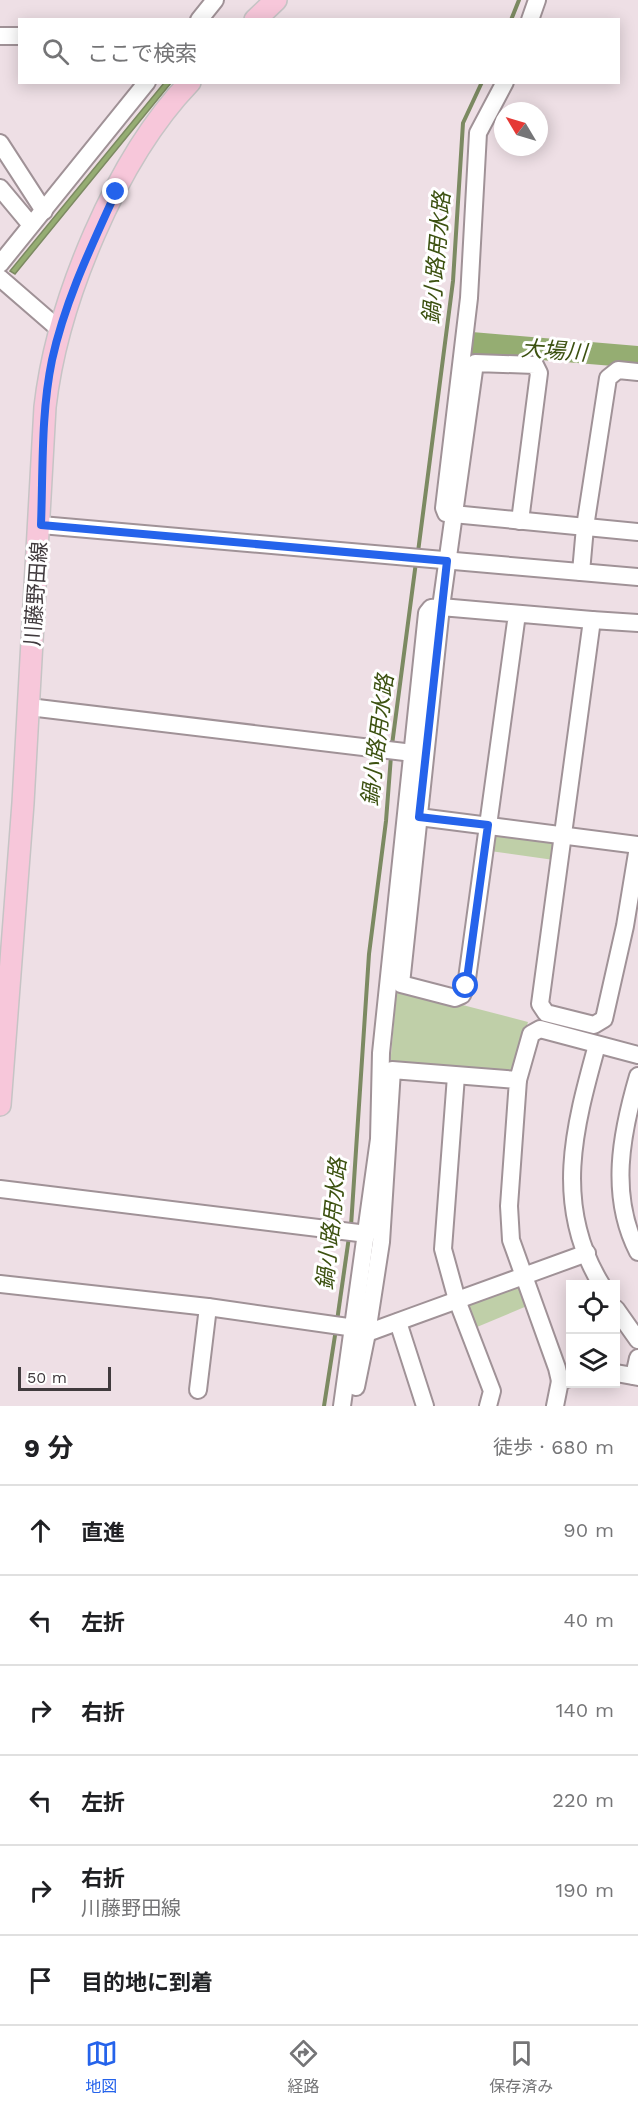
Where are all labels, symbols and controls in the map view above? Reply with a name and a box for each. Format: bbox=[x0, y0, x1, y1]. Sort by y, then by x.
search box bbox=[18, 18, 620, 84]
icon: search bbox=[39, 35, 72, 68]
text: ここで検索 bbox=[87, 41, 197, 66]
north arrow bbox=[494, 102, 548, 156]
route end bbox=[102, 178, 128, 204]
water label: 鍋小路用水路 bbox=[418, 189, 455, 325]
water label: 大場川 bbox=[520, 336, 590, 365]
street label: 川藤野田線 bbox=[19, 541, 52, 647]
water label: 鍋小路用水路 bbox=[357, 671, 398, 807]
route start bbox=[452, 972, 478, 998]
water label: 鍋小路用水路 bbox=[312, 1155, 351, 1291]
map controls bbox=[566, 1280, 620, 1388]
button: locate bbox=[566, 1280, 620, 1334]
button: layers bbox=[566, 1334, 620, 1388]
scale bar bbox=[18, 1364, 111, 1392]
text: 50 m bbox=[27, 1368, 67, 1387]
text: 9 分 bbox=[24, 1433, 73, 1463]
text: 徒歩 · 680 m bbox=[493, 1435, 614, 1459]
icon: ahead bbox=[24, 1514, 57, 1547]
text: 90 m bbox=[563, 1518, 614, 1542]
text: 直進 bbox=[81, 1520, 125, 1545]
icon: left bbox=[24, 1604, 57, 1637]
text: 40 m bbox=[563, 1608, 614, 1632]
text: 左折 bbox=[81, 1610, 125, 1635]
icon: right bbox=[24, 1694, 57, 1727]
text: 140 m bbox=[556, 1698, 614, 1722]
text: 右折 bbox=[81, 1700, 125, 1725]
icon: left bbox=[24, 1784, 57, 1817]
text: 220 m bbox=[552, 1788, 614, 1812]
text: 左折 bbox=[81, 1790, 125, 1815]
text: 右折 bbox=[81, 1866, 125, 1891]
icon: right bbox=[24, 1874, 57, 1907]
text: 190 m bbox=[556, 1878, 614, 1902]
text: 川藤野田線 bbox=[81, 1896, 181, 1920]
icon: arrive bbox=[24, 1964, 57, 1997]
text: 目的地に到着 bbox=[81, 1970, 213, 1995]
tab: 地図 bbox=[85, 2037, 118, 2097]
tab: 経路 bbox=[287, 2037, 320, 2097]
tab: 保存済み bbox=[489, 2037, 553, 2097]

